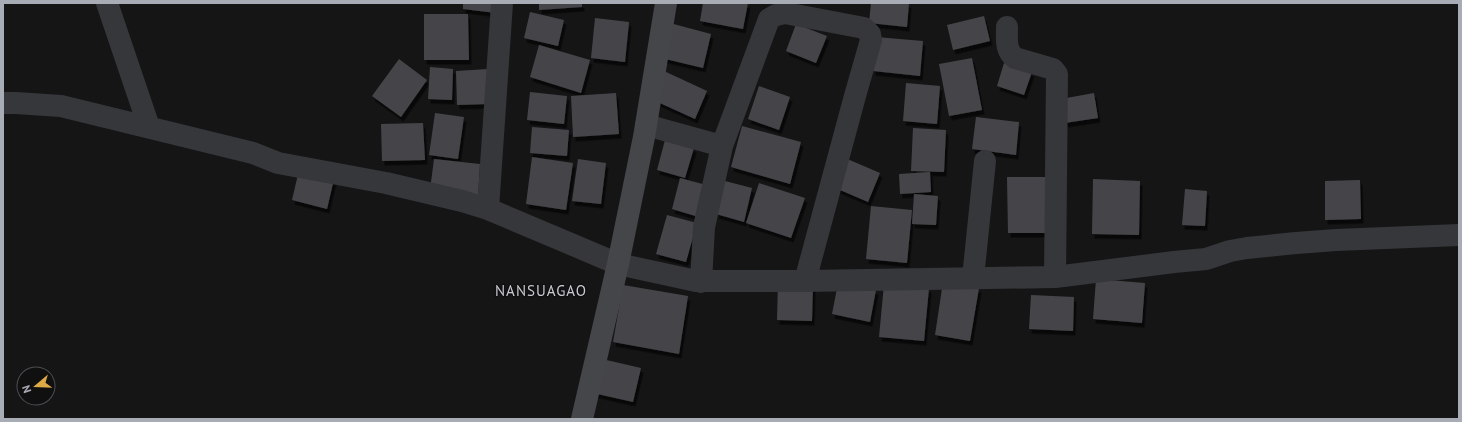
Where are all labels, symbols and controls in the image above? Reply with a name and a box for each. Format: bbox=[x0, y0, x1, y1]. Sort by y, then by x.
district label: NANSUAGAO bbox=[495, 281, 587, 300]
north arrow bbox=[16, 366, 56, 406]
text: N bbox=[19, 384, 34, 395]

